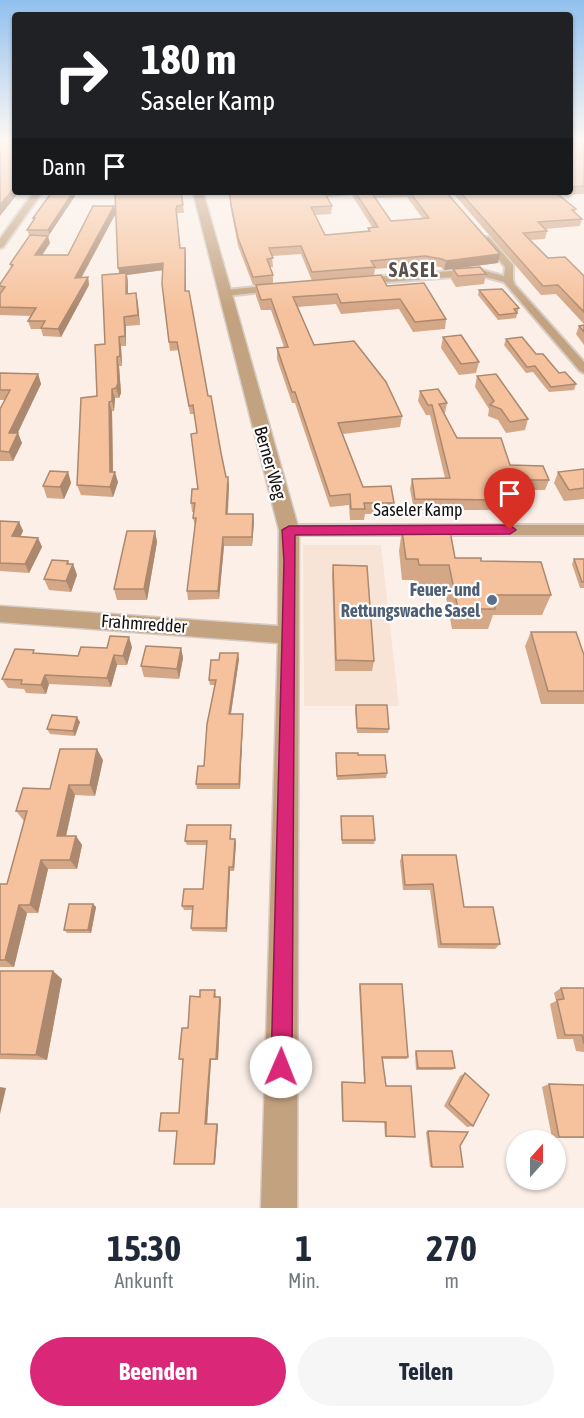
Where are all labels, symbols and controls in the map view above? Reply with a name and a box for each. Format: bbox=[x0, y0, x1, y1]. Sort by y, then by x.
text: 180 m bbox=[141, 35, 236, 83]
icon: right bbox=[42, 36, 120, 114]
text: Saseler Kamp bbox=[141, 85, 275, 116]
icon: arrive bbox=[98, 150, 131, 183]
text: Dann bbox=[42, 154, 86, 180]
district label: SASEL bbox=[389, 258, 439, 281]
street label: Berner Weg bbox=[250, 424, 291, 502]
pin bbox=[484, 468, 535, 530]
icon: arrive bbox=[493, 477, 526, 510]
street label: Saseler Kamp bbox=[373, 499, 463, 520]
place label: Feuer- und Rettungswache Sasel bbox=[341, 579, 480, 621]
marker: Feuer- und Rettungswache Sasel bbox=[485, 593, 499, 607]
street label: Frahmredder bbox=[100, 610, 188, 637]
position arrow bbox=[249, 1035, 313, 1099]
north arrow bbox=[506, 1130, 566, 1190]
map controls bbox=[506, 1130, 566, 1190]
text: 15:30 bbox=[107, 1227, 181, 1269]
text: 1 bbox=[295, 1227, 312, 1269]
text: 270 bbox=[426, 1227, 477, 1269]
text: Ankunft bbox=[115, 1269, 173, 1292]
text: Min. bbox=[288, 1269, 319, 1292]
text: m bbox=[444, 1269, 459, 1292]
button: Beenden bbox=[30, 1337, 286, 1406]
button: Teilen bbox=[298, 1337, 554, 1406]

